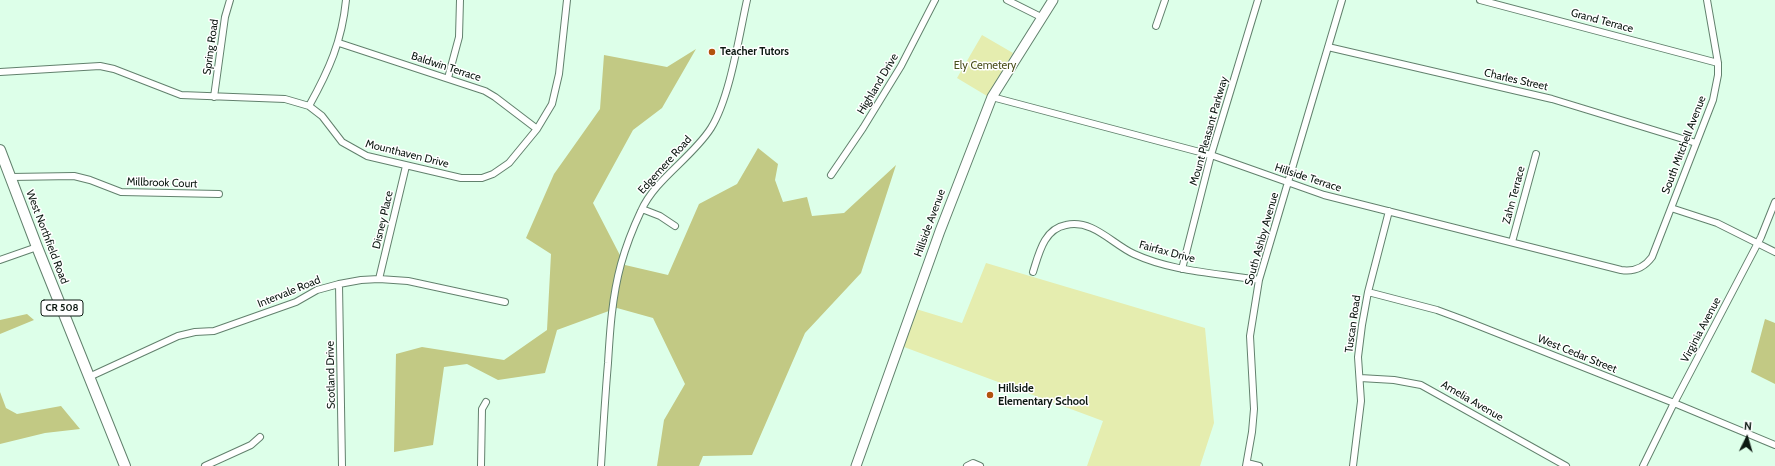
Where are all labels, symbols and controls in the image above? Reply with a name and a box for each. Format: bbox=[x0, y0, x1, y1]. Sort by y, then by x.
street label: Grand Terrace bbox=[1569, 6, 1635, 36]
street label: Spring Road bbox=[201, 18, 221, 76]
place label: Teacher Tutors bbox=[720, 45, 789, 59]
marker: Teacher Tutors bbox=[707, 47, 717, 57]
street label: Baldwin Terrace bbox=[409, 49, 483, 85]
street label: Highland Drive bbox=[855, 51, 901, 117]
park label: Ely Cemetery bbox=[954, 59, 1016, 73]
street label: Charles Street bbox=[1483, 66, 1549, 94]
street label: Mount Pleasant Parkway bbox=[1187, 75, 1231, 187]
street label: South Mitchell Avenue bbox=[1659, 94, 1709, 196]
street label: Edgemere Road bbox=[635, 133, 695, 197]
street label: Mounthaven Drive bbox=[364, 137, 450, 171]
street label: Hillside Terrace bbox=[1273, 161, 1343, 195]
street label: Zahn Terrace bbox=[1500, 165, 1528, 225]
street label: Millbrook Court bbox=[126, 175, 198, 191]
street label: Hillside Avenue bbox=[912, 187, 948, 259]
street label: West Northfield Road bbox=[23, 188, 71, 286]
street label: Disney Place bbox=[370, 190, 396, 250]
street label: South Ashby Avenue bbox=[1242, 191, 1282, 287]
street label: Fairfax Drive bbox=[1138, 238, 1196, 266]
street label: Intervale Road bbox=[256, 273, 322, 311]
street label: Tuscan Road bbox=[1342, 294, 1364, 354]
street label: Virginia Avenue bbox=[1678, 295, 1724, 365]
road number: CR 508 bbox=[41, 300, 83, 316]
street label: West Cedar Street bbox=[1535, 332, 1619, 376]
street label: Scotland Drive bbox=[324, 341, 338, 409]
street label: Amelia Avenue bbox=[1439, 378, 1505, 424]
place label: Hillside Elementary School bbox=[998, 382, 1088, 408]
marker: Hillside Elementary School bbox=[985, 390, 995, 400]
north arrow bbox=[1727, 418, 1767, 458]
text: N bbox=[1744, 419, 1753, 433]

